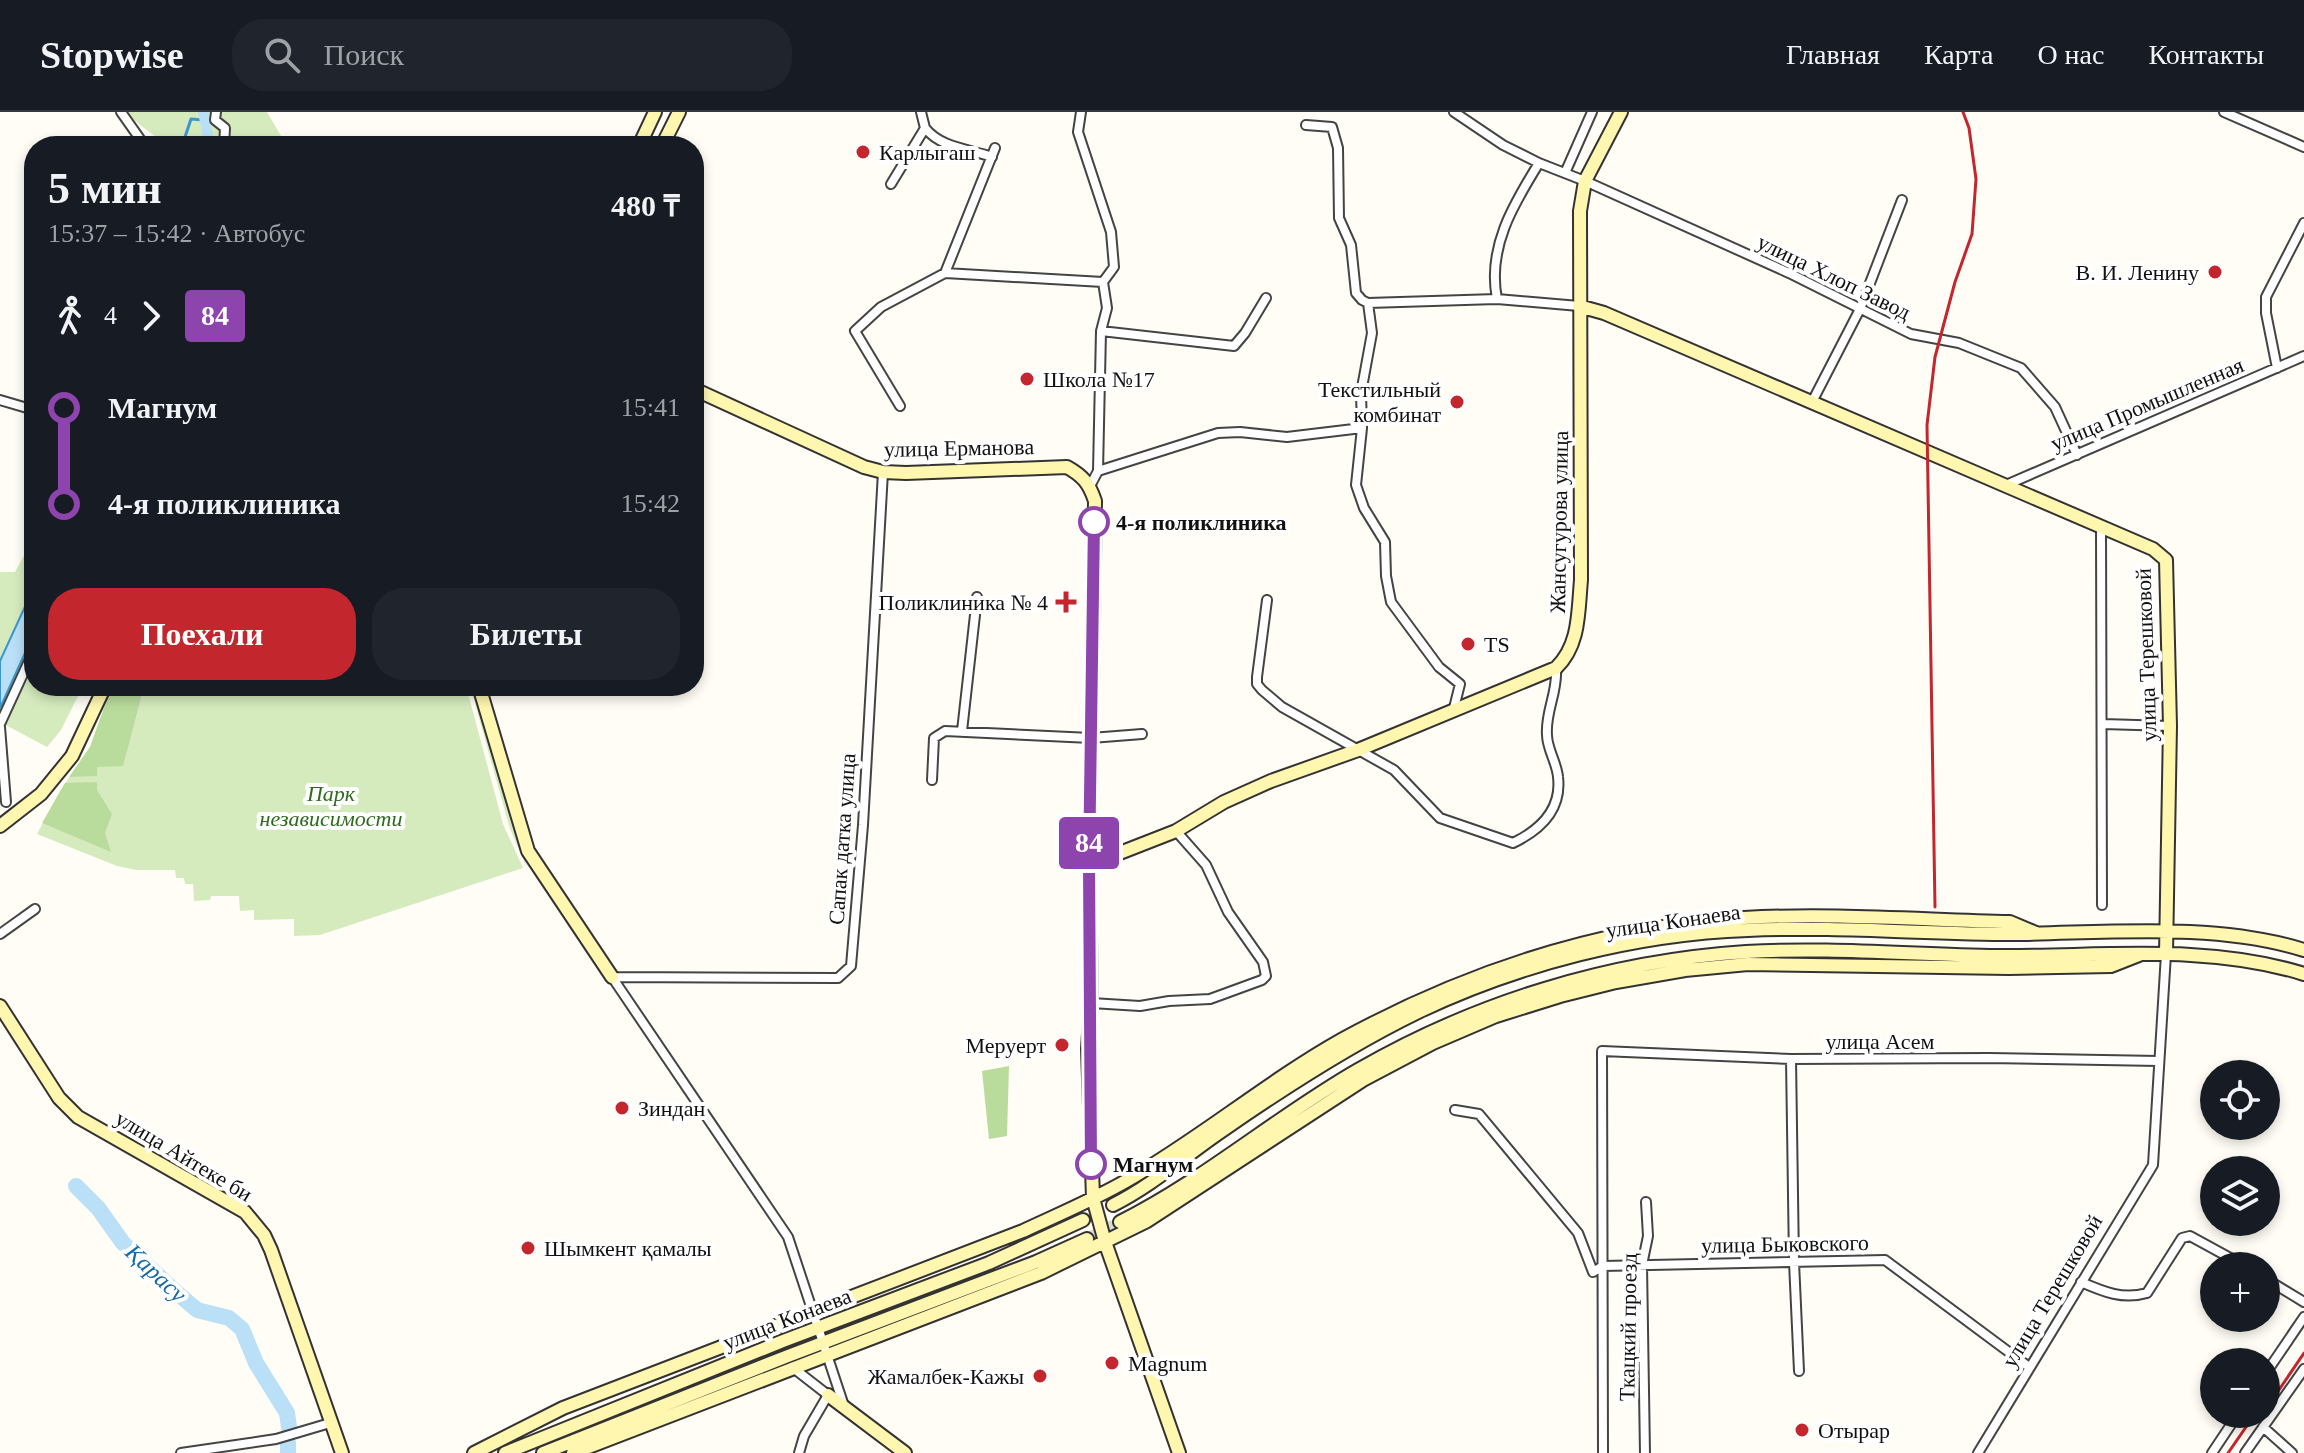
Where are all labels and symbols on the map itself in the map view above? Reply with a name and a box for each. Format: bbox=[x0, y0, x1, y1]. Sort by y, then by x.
place label: Карлыгаш bbox=[879, 140, 975, 165]
marker: Карлыгаш bbox=[854, 143, 872, 161]
street label: улица Хлоп Завод bbox=[1753, 229, 1915, 325]
place label: В. И. Ленину bbox=[2076, 260, 2199, 285]
marker: В. И. Ленину bbox=[2206, 263, 2224, 281]
street label: улица Промышленная bbox=[2047, 352, 2247, 456]
place label: Школа №17 bbox=[1043, 367, 1155, 392]
marker: Школа №17 bbox=[1018, 370, 1036, 388]
place label: Текстильный комбинат bbox=[1318, 377, 1441, 427]
marker: Текстильный комбинат bbox=[1448, 393, 1466, 411]
street label: Жансугурова улица bbox=[1545, 430, 1573, 614]
street label: улица Ерманова bbox=[884, 434, 1034, 462]
marker: 4-я поликлиника bbox=[1079, 507, 1109, 537]
place label: 4-я поликлиника bbox=[1116, 510, 1287, 535]
street label: улица Терешковой bbox=[2130, 568, 2162, 742]
place label: Поликлиника № 4 bbox=[879, 590, 1048, 615]
marker: Поликлиника № 4 bbox=[1055, 591, 1077, 613]
place label: TS bbox=[1484, 632, 1510, 657]
marker: TS bbox=[1459, 635, 1477, 653]
street label: Сапак датка улица bbox=[824, 752, 860, 926]
park label: Парк независимости bbox=[260, 781, 402, 831]
line badge: 84 bbox=[1053, 817, 1125, 869]
street label: улица Конаева bbox=[1604, 899, 1742, 943]
street label: улица Асем bbox=[1826, 1029, 1935, 1054]
place label: Меруерт bbox=[965, 1033, 1046, 1058]
marker: Меруерт bbox=[1053, 1036, 1071, 1054]
place label: Зиндан bbox=[638, 1096, 706, 1121]
marker: Зиндан bbox=[613, 1099, 631, 1117]
street label: улица Айтеке би bbox=[111, 1105, 257, 1207]
marker: Магнум bbox=[1076, 1149, 1106, 1179]
place label: Магнум bbox=[1113, 1152, 1193, 1177]
street label: улица Терешковой bbox=[1997, 1210, 2108, 1372]
street label: улица Быковского bbox=[1701, 1230, 1869, 1258]
place label: Шымкент қамалы bbox=[544, 1236, 712, 1261]
water label: Қарасу bbox=[120, 1238, 192, 1308]
marker: Шымкент қамалы bbox=[519, 1239, 537, 1257]
street label: Ткацкий проезд bbox=[1614, 1253, 1642, 1401]
street label: улица Конаева bbox=[719, 1283, 855, 1355]
place label: Magnum bbox=[1128, 1351, 1207, 1376]
marker: Magnum bbox=[1103, 1354, 1121, 1372]
place label: Жамалбек-Кажы bbox=[868, 1364, 1024, 1389]
marker: Жамалбек-Кажы bbox=[1031, 1367, 1049, 1385]
place label: Отырар bbox=[1818, 1418, 1890, 1443]
marker: Отырар bbox=[1793, 1421, 1811, 1439]

